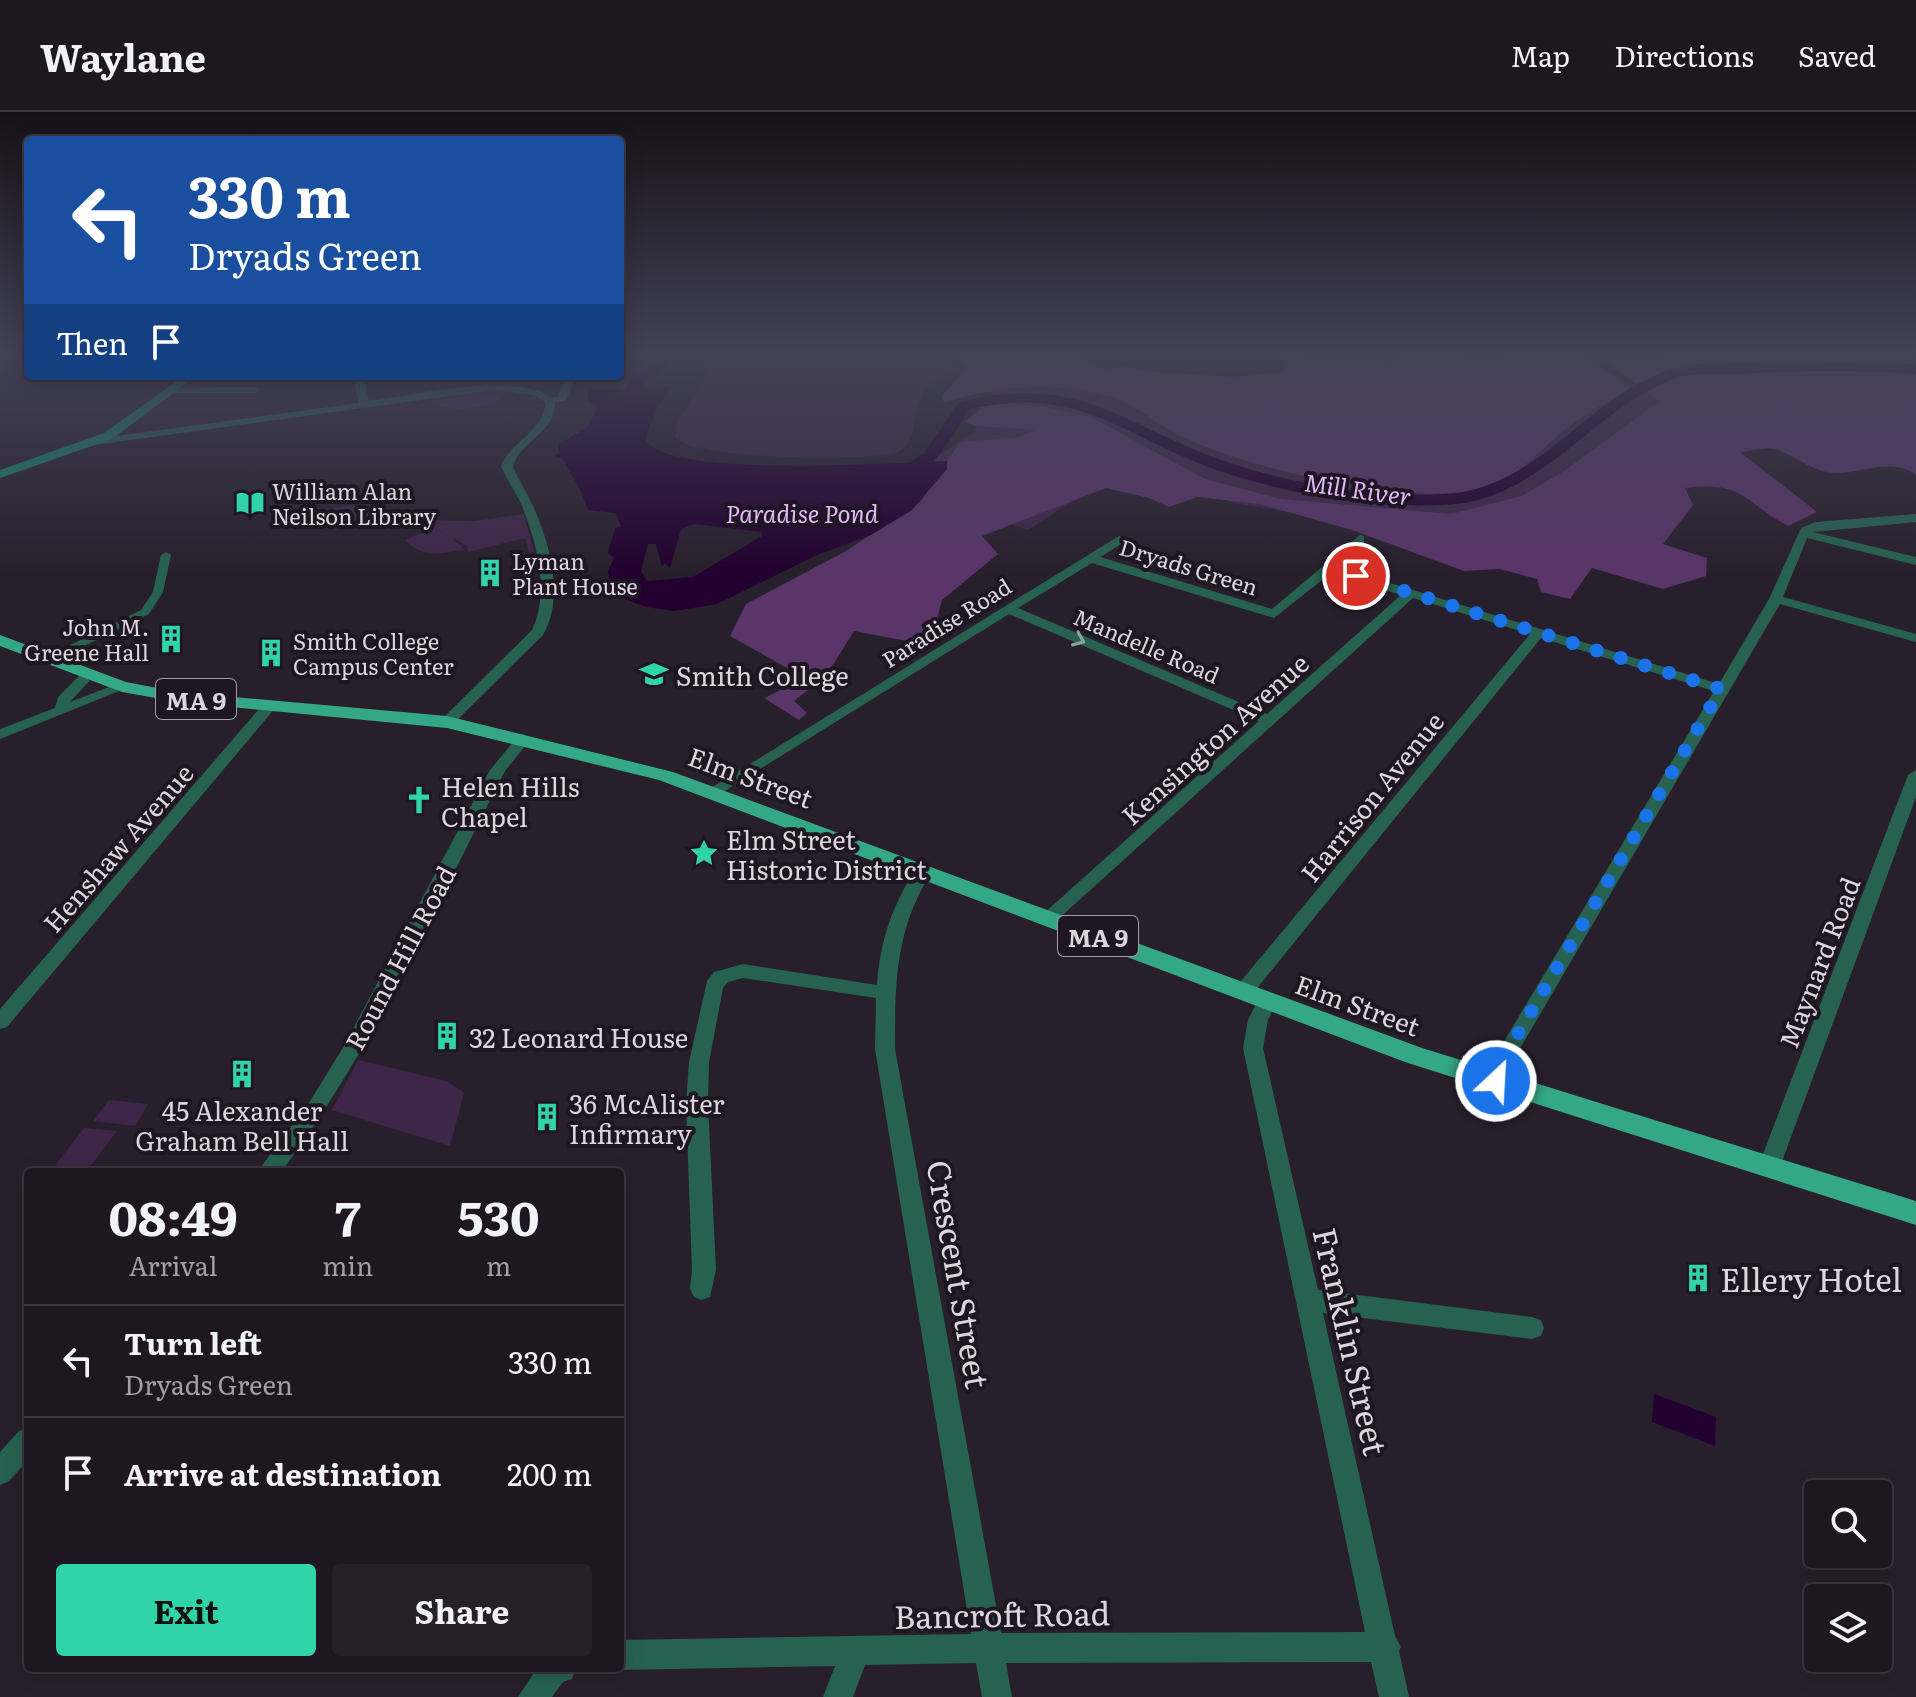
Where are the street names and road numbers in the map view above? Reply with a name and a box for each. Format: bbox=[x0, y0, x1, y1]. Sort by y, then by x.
street label: Dryads Green bbox=[1116, 529, 1262, 603]
street label: Paradise Road bbox=[875, 569, 1017, 675]
street label: Mandelle Road bbox=[1069, 599, 1225, 691]
street label: Kensington Avenue bbox=[1112, 643, 1316, 833]
road number: MA 9 bbox=[156, 679, 236, 719]
street label: Harrison Avenue bbox=[1290, 702, 1452, 890]
street label: Elm Street bbox=[683, 735, 819, 817]
street label: Henshaw Avenue bbox=[33, 754, 201, 940]
street label: Round Hill Road bbox=[334, 858, 464, 1056]
street label: Maynard Road bbox=[1767, 871, 1869, 1053]
road number: MA 9 bbox=[1058, 916, 1138, 956]
street label: Elm Street bbox=[1290, 963, 1426, 1045]
street label: Crescent Street bbox=[916, 1156, 1004, 1392]
street label: Franklin Street bbox=[1302, 1222, 1402, 1460]
street label: Bancroft Road bbox=[893, 1587, 1111, 1639]

